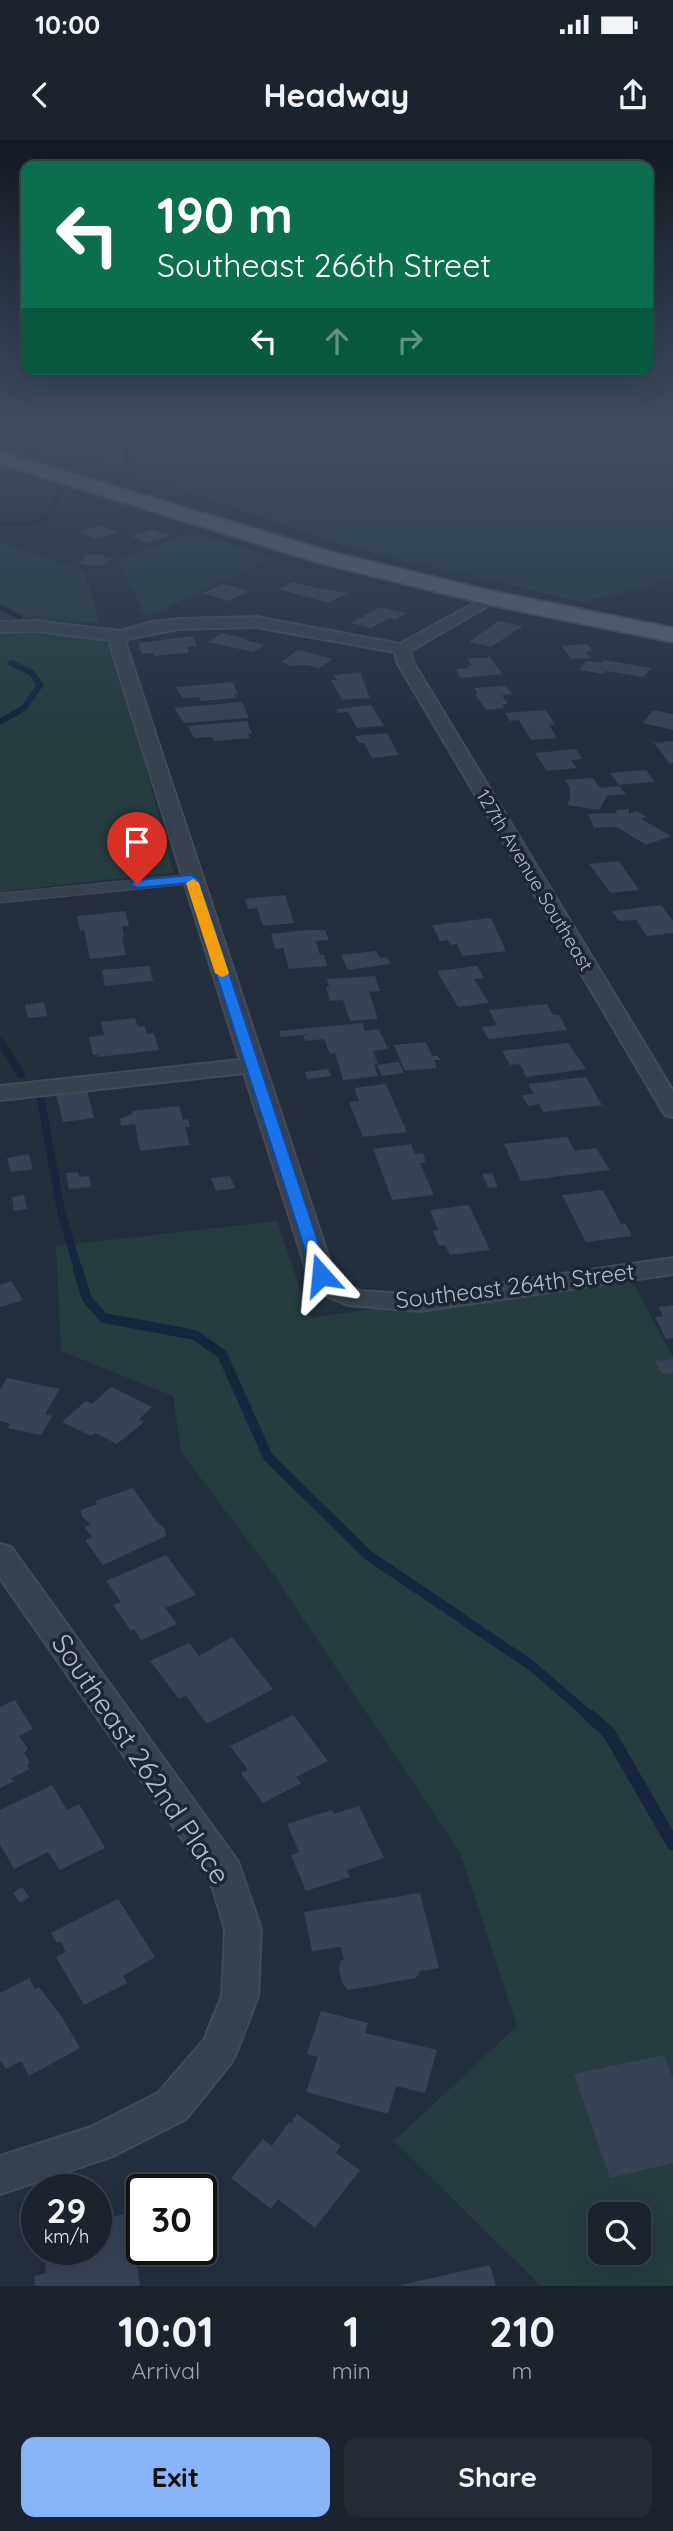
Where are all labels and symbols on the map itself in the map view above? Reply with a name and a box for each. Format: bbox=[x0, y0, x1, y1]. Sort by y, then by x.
street label: 127th Avenue Southeast bbox=[471, 785, 599, 975]
pin bbox=[107, 812, 167, 884]
position arrow bbox=[284, 1238, 358, 1312]
street label: Southeast 264th Street bbox=[394, 1256, 636, 1315]
street label: Southeast 262nd Place bbox=[45, 1627, 238, 1891]
speed limit sign: 30 bbox=[126, 2174, 217, 2265]

